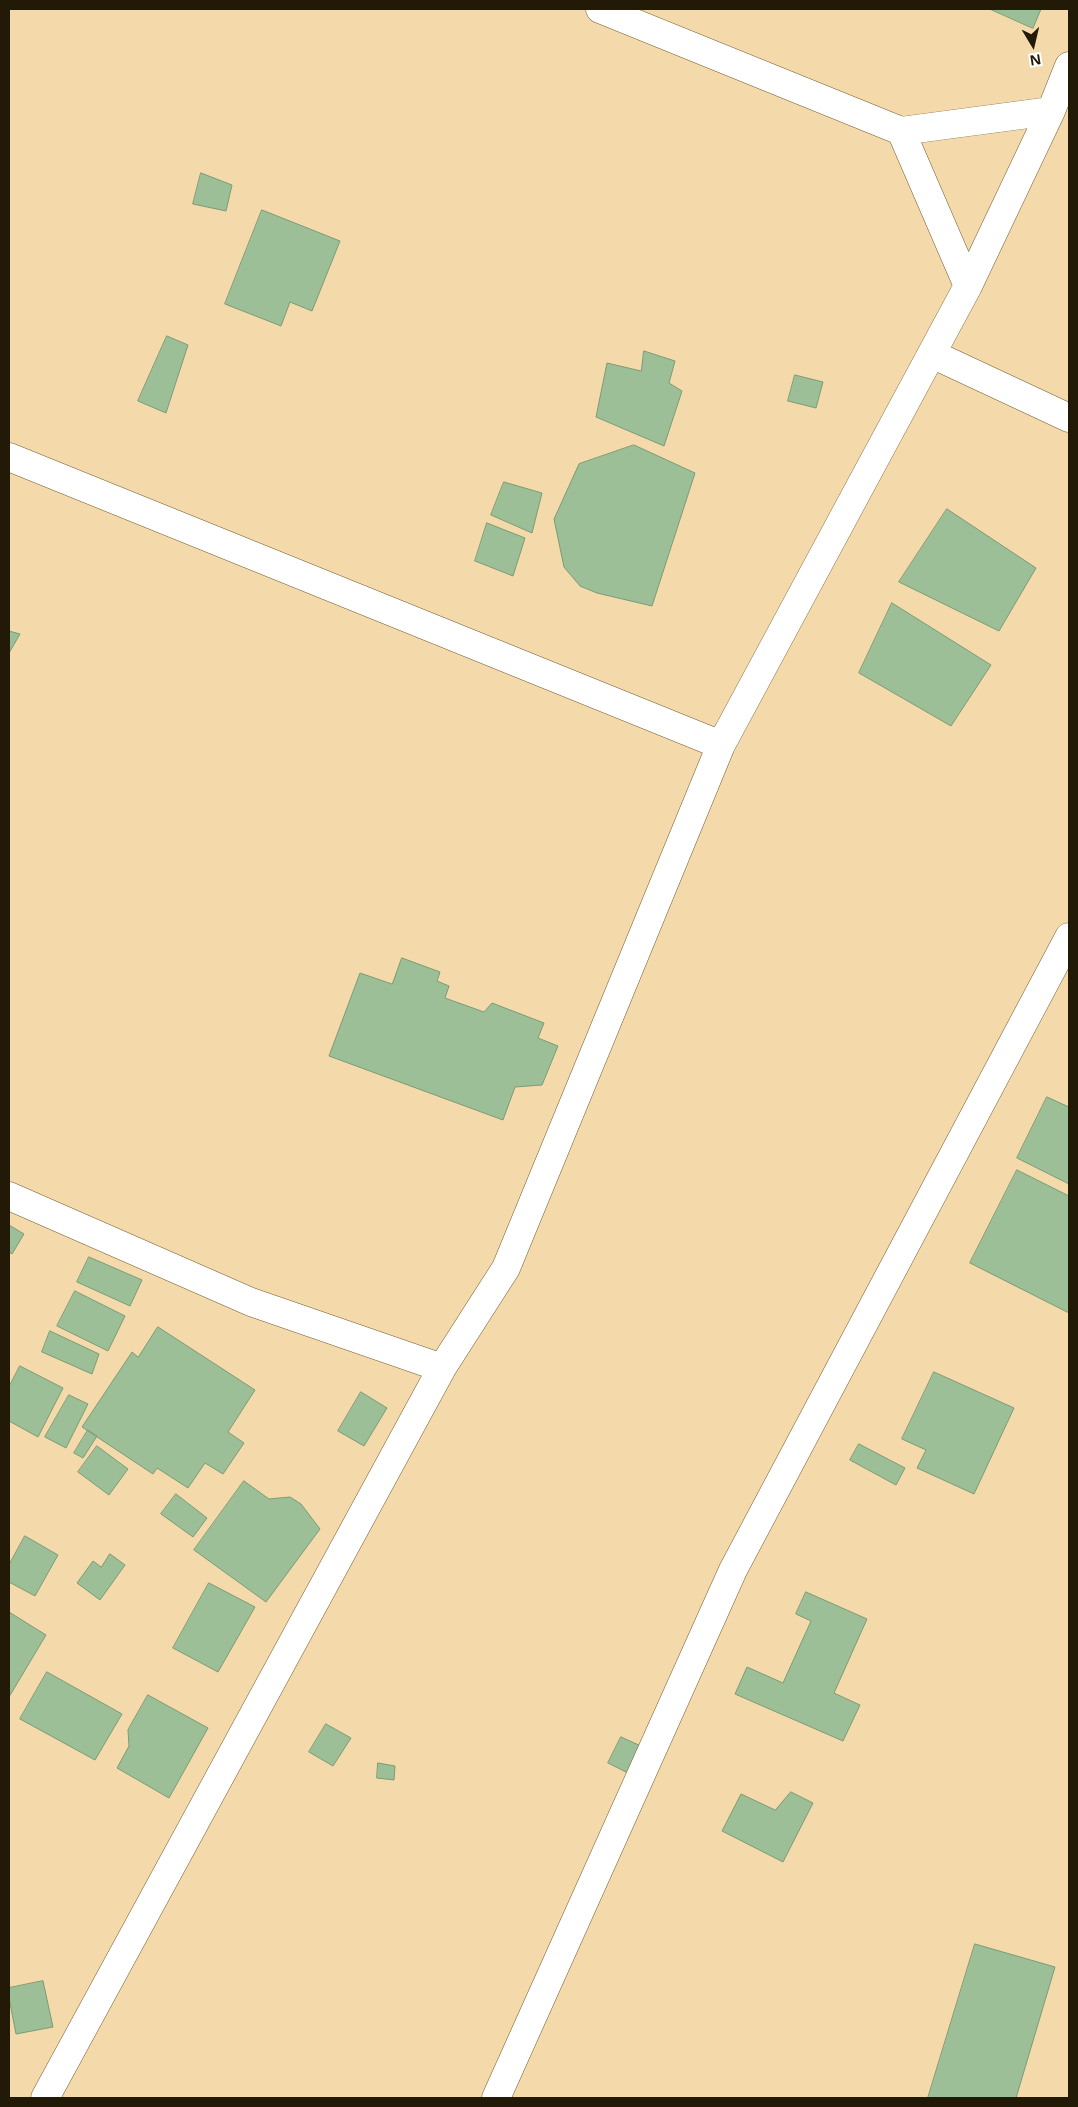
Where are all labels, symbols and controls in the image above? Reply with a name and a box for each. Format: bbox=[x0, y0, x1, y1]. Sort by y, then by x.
north arrow bbox=[1008, 20, 1058, 70]
text: N bbox=[1028, 50, 1043, 71]

